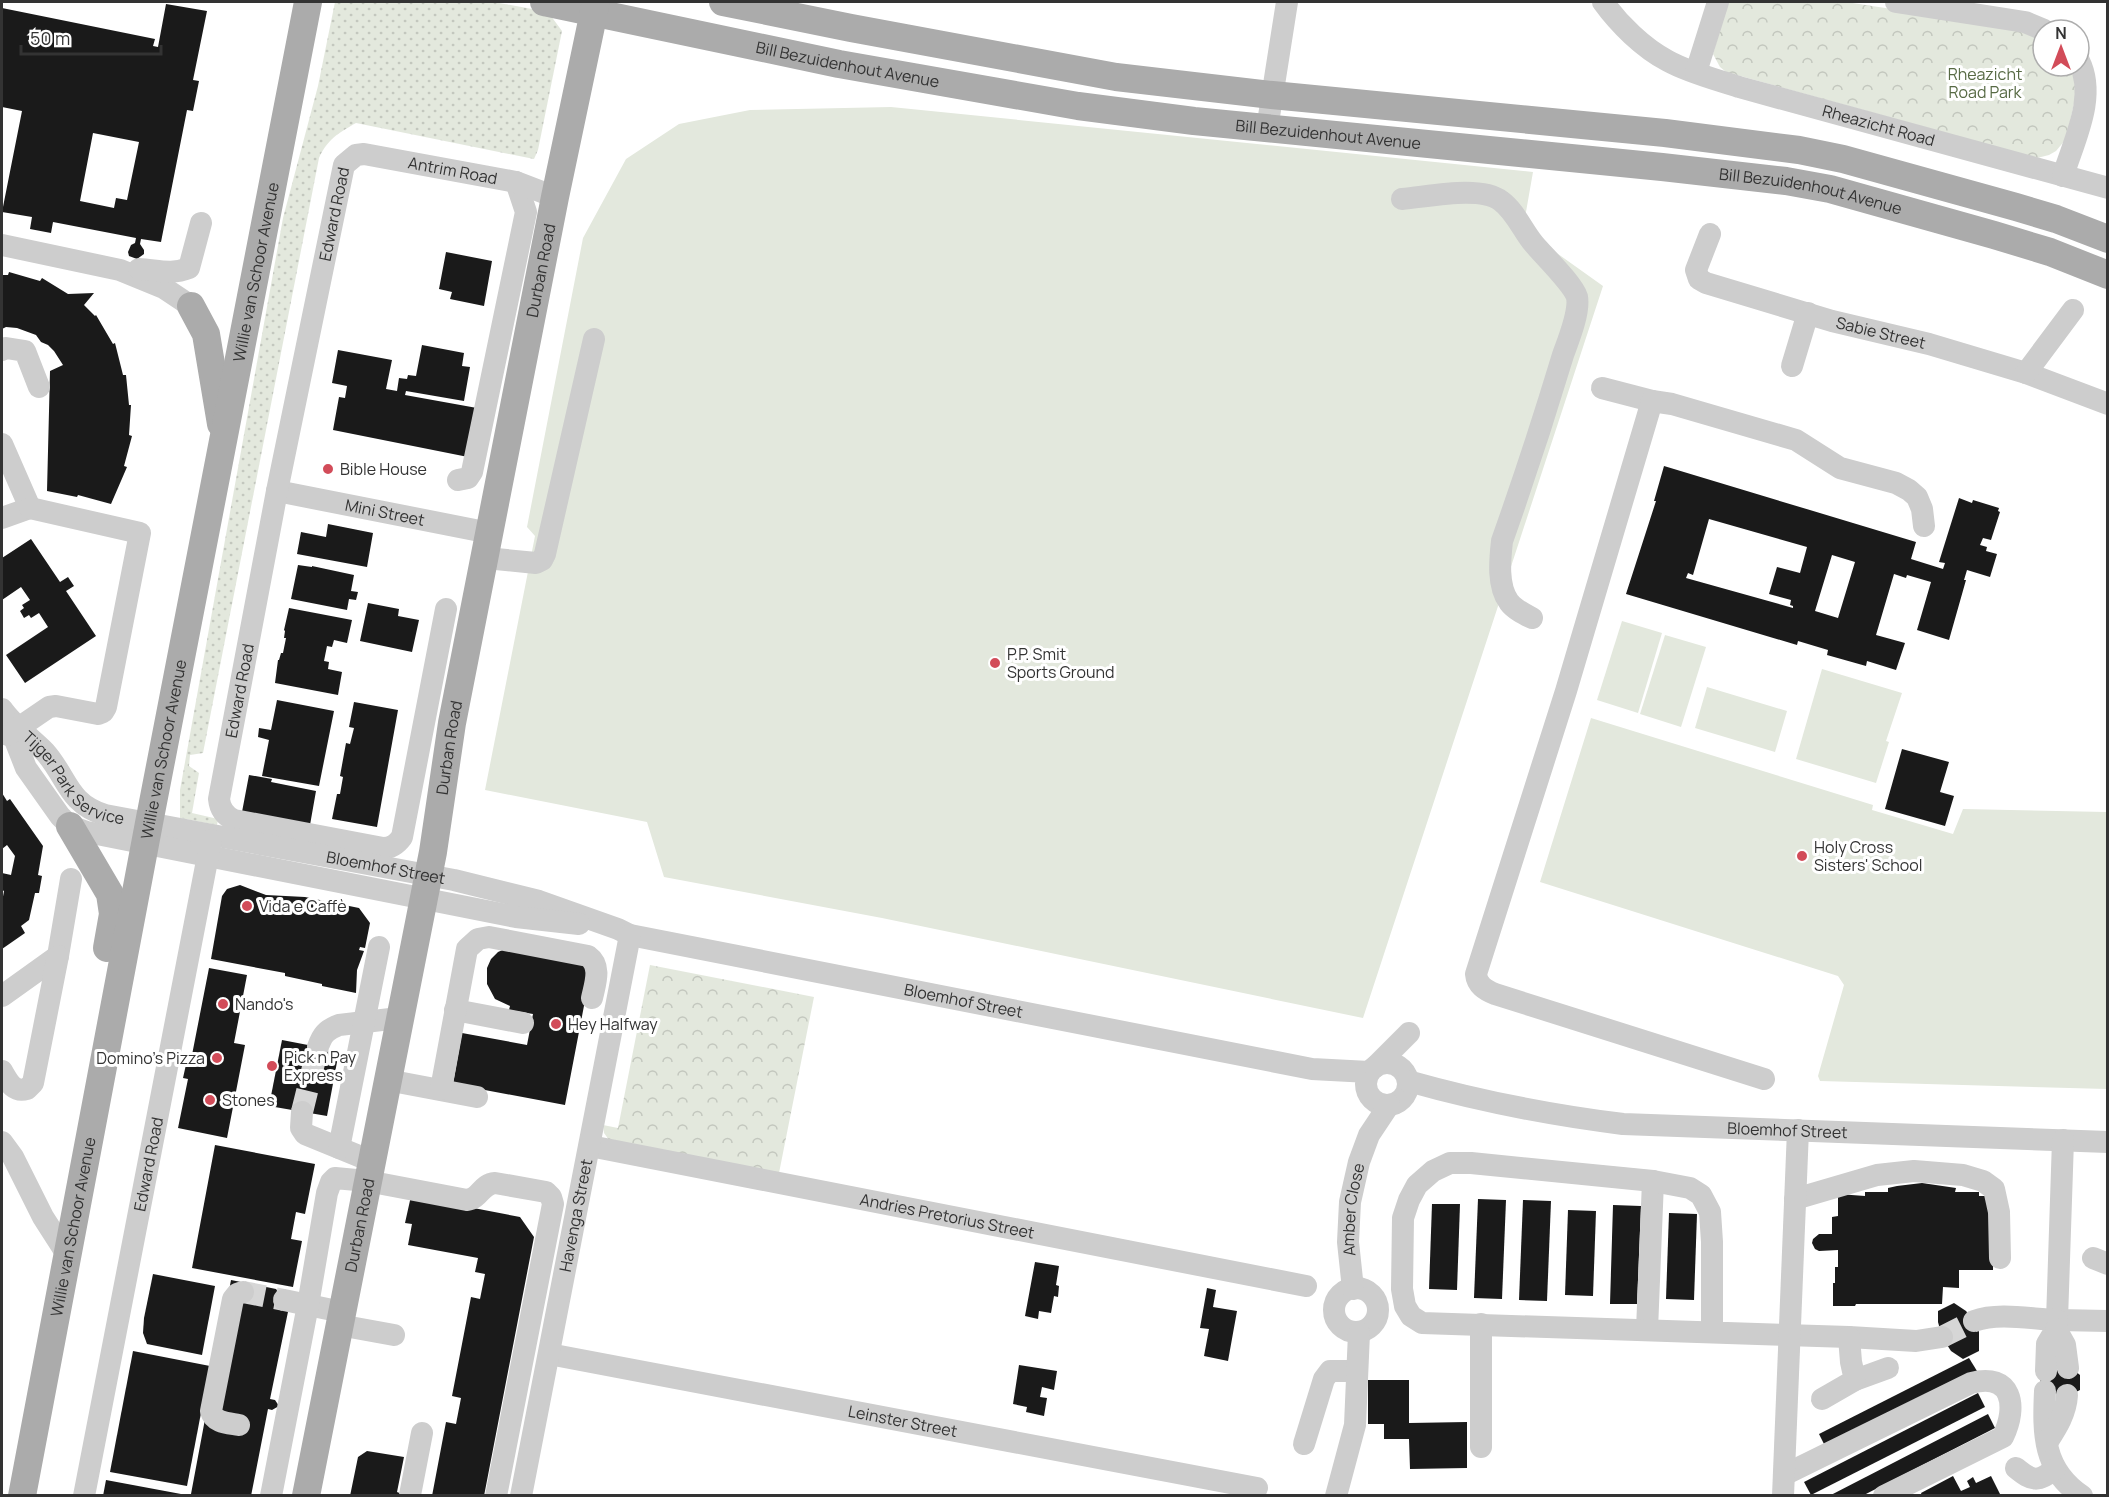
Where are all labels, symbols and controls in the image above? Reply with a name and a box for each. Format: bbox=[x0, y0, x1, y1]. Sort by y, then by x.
scale bar bbox=[21, 18, 160, 56]
north arrow bbox=[2031, 18, 2091, 78]
text: N bbox=[2055, 22, 2067, 44]
text: 50 m bbox=[30, 26, 70, 50]
street label: Bill Bezuidenhout Avenue bbox=[754, 36, 941, 92]
park label: Rheazicht Road Park bbox=[1948, 63, 2023, 103]
street label: Rheazicht Road bbox=[1820, 99, 1937, 151]
street label: Bill Bezuidenhout Avenue bbox=[1235, 114, 1422, 154]
street label: Antrim Road bbox=[406, 151, 499, 189]
street label: Bill Bezuidenhout Avenue bbox=[1718, 163, 1905, 220]
street label: Edward Road bbox=[314, 165, 354, 263]
street label: Willie van Schoor Avenue bbox=[228, 180, 284, 364]
street label: Durban Road bbox=[521, 222, 561, 319]
street label: Sabie Street bbox=[1834, 311, 1928, 354]
place label: Bible House bbox=[340, 458, 427, 480]
marker: Bible House bbox=[321, 462, 335, 476]
street label: Mini Street bbox=[343, 494, 427, 531]
street label: Edward Road bbox=[220, 642, 259, 740]
place label: P.P. Smit Sports Ground bbox=[1007, 643, 1114, 683]
marker: P.P. Smit Sports Ground bbox=[988, 656, 1002, 670]
street label: Willie van Schoor Avenue bbox=[135, 658, 191, 841]
street label: Durban Road bbox=[431, 699, 467, 796]
street label: Tijger Park Service bbox=[18, 726, 126, 829]
place label: Holy Cross Sisters' School bbox=[1814, 836, 1922, 876]
street label: Bloemhof Street bbox=[325, 845, 447, 889]
marker: Holy Cross Sisters' School bbox=[1795, 849, 1809, 863]
place label: Vida e Caffè bbox=[259, 895, 346, 917]
marker: Vida e Caffè bbox=[240, 899, 254, 913]
street label: Bloemhof Street bbox=[902, 978, 1025, 1023]
place label: Nando's bbox=[235, 993, 293, 1015]
marker: Nando's bbox=[216, 997, 230, 1011]
place label: Hey Halfway bbox=[568, 1013, 658, 1035]
marker: Hey Halfway bbox=[549, 1017, 563, 1031]
place label: Pick n Pay Express bbox=[284, 1046, 357, 1086]
place label: Domino's Pizza bbox=[96, 1047, 205, 1069]
marker: Domino's Pizza bbox=[210, 1051, 224, 1065]
marker: Pick n Pay Express bbox=[265, 1059, 279, 1073]
place label: Stones bbox=[222, 1089, 275, 1111]
marker: Stones bbox=[203, 1093, 217, 1107]
street label: Edward Road bbox=[128, 1115, 168, 1213]
street label: Bloemhof Street bbox=[1727, 1117, 1848, 1143]
street label: Willie van Schoor Avenue bbox=[45, 1135, 101, 1318]
street label: Havenga Street bbox=[554, 1157, 597, 1274]
street label: Amber Close bbox=[1337, 1161, 1369, 1257]
street label: Durban Road bbox=[339, 1176, 379, 1274]
street label: Andries Pretorius Street bbox=[858, 1188, 1036, 1244]
street label: Leinster Street bbox=[846, 1400, 959, 1442]

